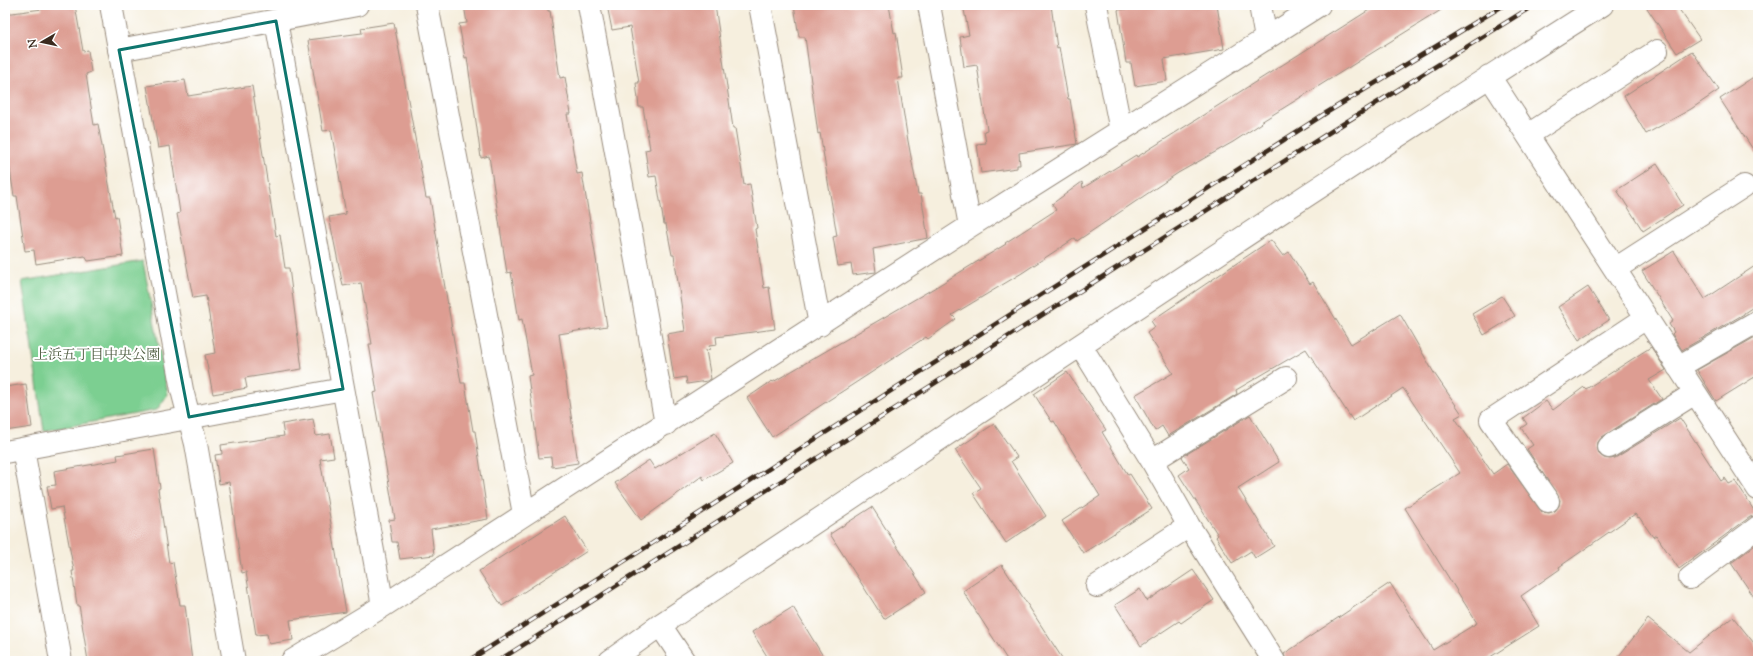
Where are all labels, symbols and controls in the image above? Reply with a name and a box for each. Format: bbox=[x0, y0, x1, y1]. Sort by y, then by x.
north arrow bbox=[22, 22, 62, 62]
text: N bbox=[24, 38, 42, 50]
park label: 上浜五丁目中央公園 bbox=[34, 346, 160, 366]

